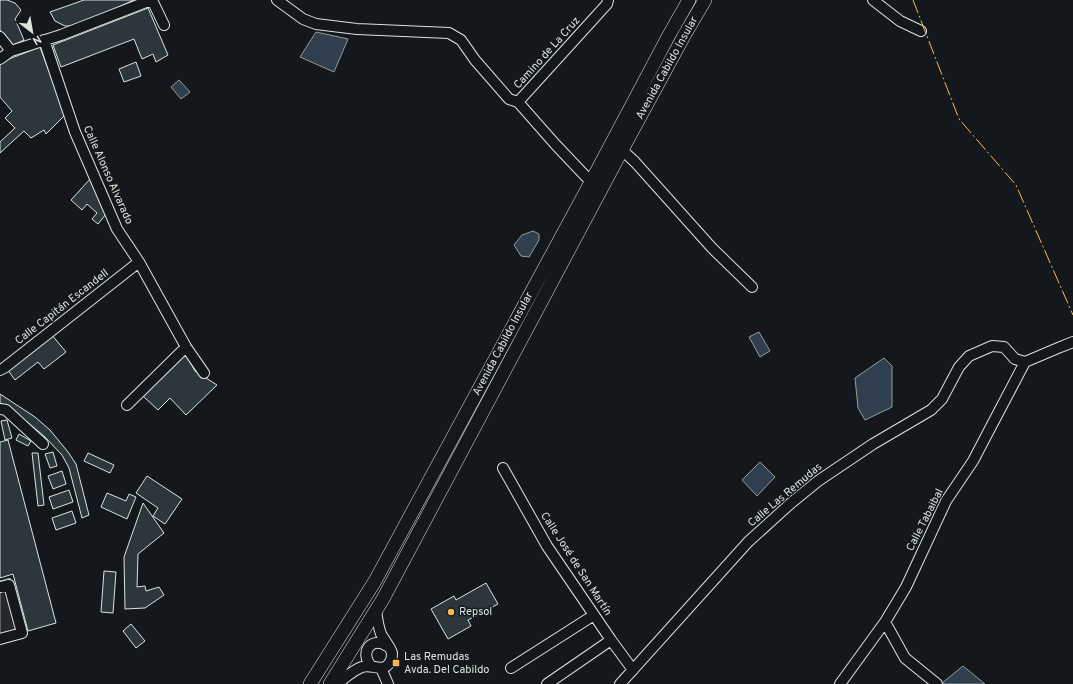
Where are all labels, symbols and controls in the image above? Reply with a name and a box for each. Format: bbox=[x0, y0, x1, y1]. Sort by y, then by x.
north arrow bbox=[12, 12, 52, 52]
street label: Camino de La Cruz bbox=[511, 14, 583, 92]
street label: Avenida Cabildo Insular bbox=[633, 14, 701, 122]
text: N bbox=[30, 32, 44, 48]
street label: Calle Alonso Alvarado bbox=[80, 123, 136, 227]
street label: Calle Capitán Escandell bbox=[12, 266, 112, 348]
street label: Avenida Cabildo Insular bbox=[470, 289, 537, 398]
street label: Calle Las Remudas bbox=[745, 460, 825, 530]
street label: Calle Tabaibal bbox=[903, 486, 947, 554]
street label: Calle José de San Martín bbox=[537, 510, 615, 618]
place label: Repsol bbox=[459, 605, 492, 619]
marker: Repsol bbox=[446, 607, 456, 617]
place label: Las Remudas Avda. Del Cabildo bbox=[404, 650, 489, 677]
marker: Las Remudas Avda. Del Cabildo bbox=[391, 658, 401, 668]

